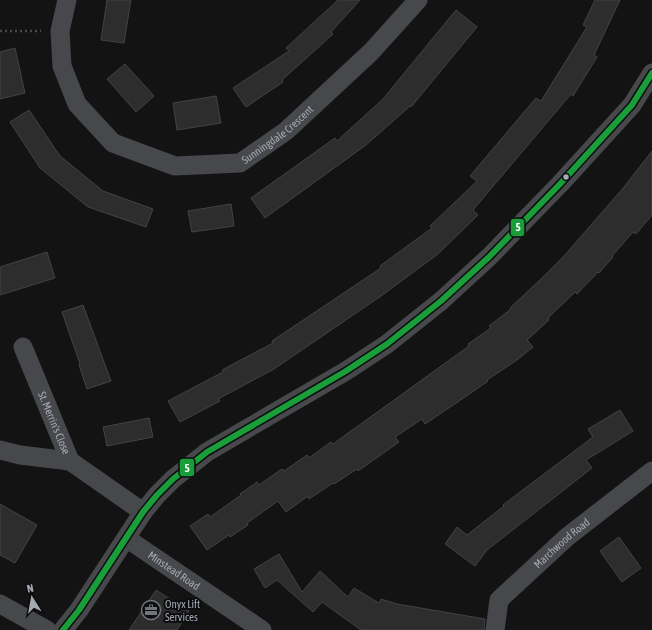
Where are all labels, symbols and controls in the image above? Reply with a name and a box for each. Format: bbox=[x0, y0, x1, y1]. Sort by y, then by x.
street label: Sunningdale Crescent bbox=[239, 103, 315, 166]
unlabelled marker bbox=[561, 172, 571, 182]
line badge: 5 bbox=[510, 218, 525, 237]
text: 5 bbox=[515, 221, 521, 233]
street label: St. Merrin's Close bbox=[36, 390, 73, 456]
line badge: 5 bbox=[179, 458, 195, 477]
text: 5 bbox=[184, 462, 190, 474]
street label: Marchwood Road bbox=[532, 516, 592, 571]
street label: Minstead Road bbox=[146, 549, 202, 592]
north arrow bbox=[12, 578, 52, 618]
text: N bbox=[26, 582, 34, 595]
place label: Onyx Lift Services bbox=[165, 598, 200, 623]
office icon: Onyx Lift Services bbox=[140, 599, 162, 621]

